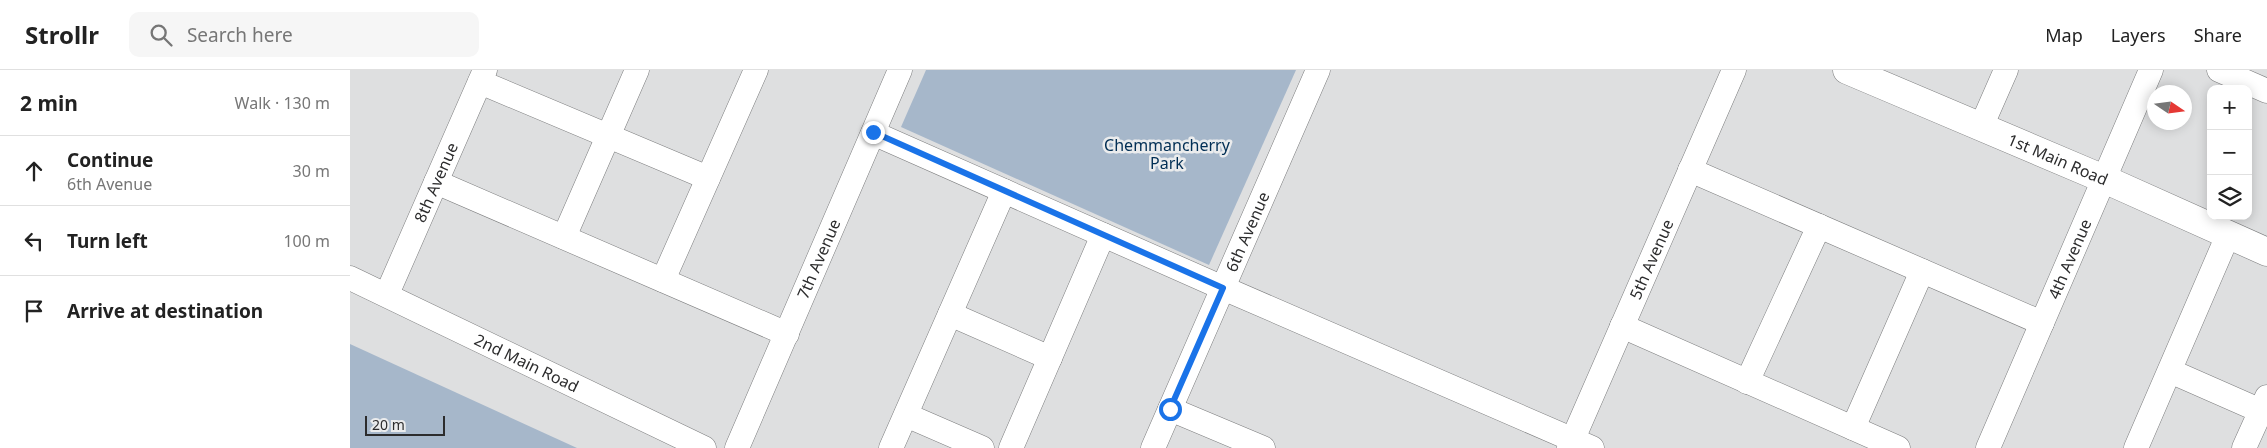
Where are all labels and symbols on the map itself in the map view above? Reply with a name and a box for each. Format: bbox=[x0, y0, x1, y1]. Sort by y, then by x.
north arrow bbox=[2147, 85, 2192, 130]
route end bbox=[862, 121, 885, 144]
street label: 1st Main Road bbox=[2004, 128, 2111, 190]
park label: Chemmancherry Park bbox=[1104, 134, 1231, 174]
street label: 8th Avenue bbox=[409, 139, 463, 226]
street label: 6th Avenue bbox=[1220, 188, 1275, 275]
street label: 7th Avenue bbox=[792, 215, 846, 302]
street label: 4th Avenue bbox=[2043, 215, 2097, 302]
street label: 5th Avenue bbox=[1624, 216, 1679, 303]
street label: 2nd Main Road bbox=[471, 328, 582, 397]
route start bbox=[1159, 398, 1182, 421]
scale bar bbox=[365, 413, 445, 436]

